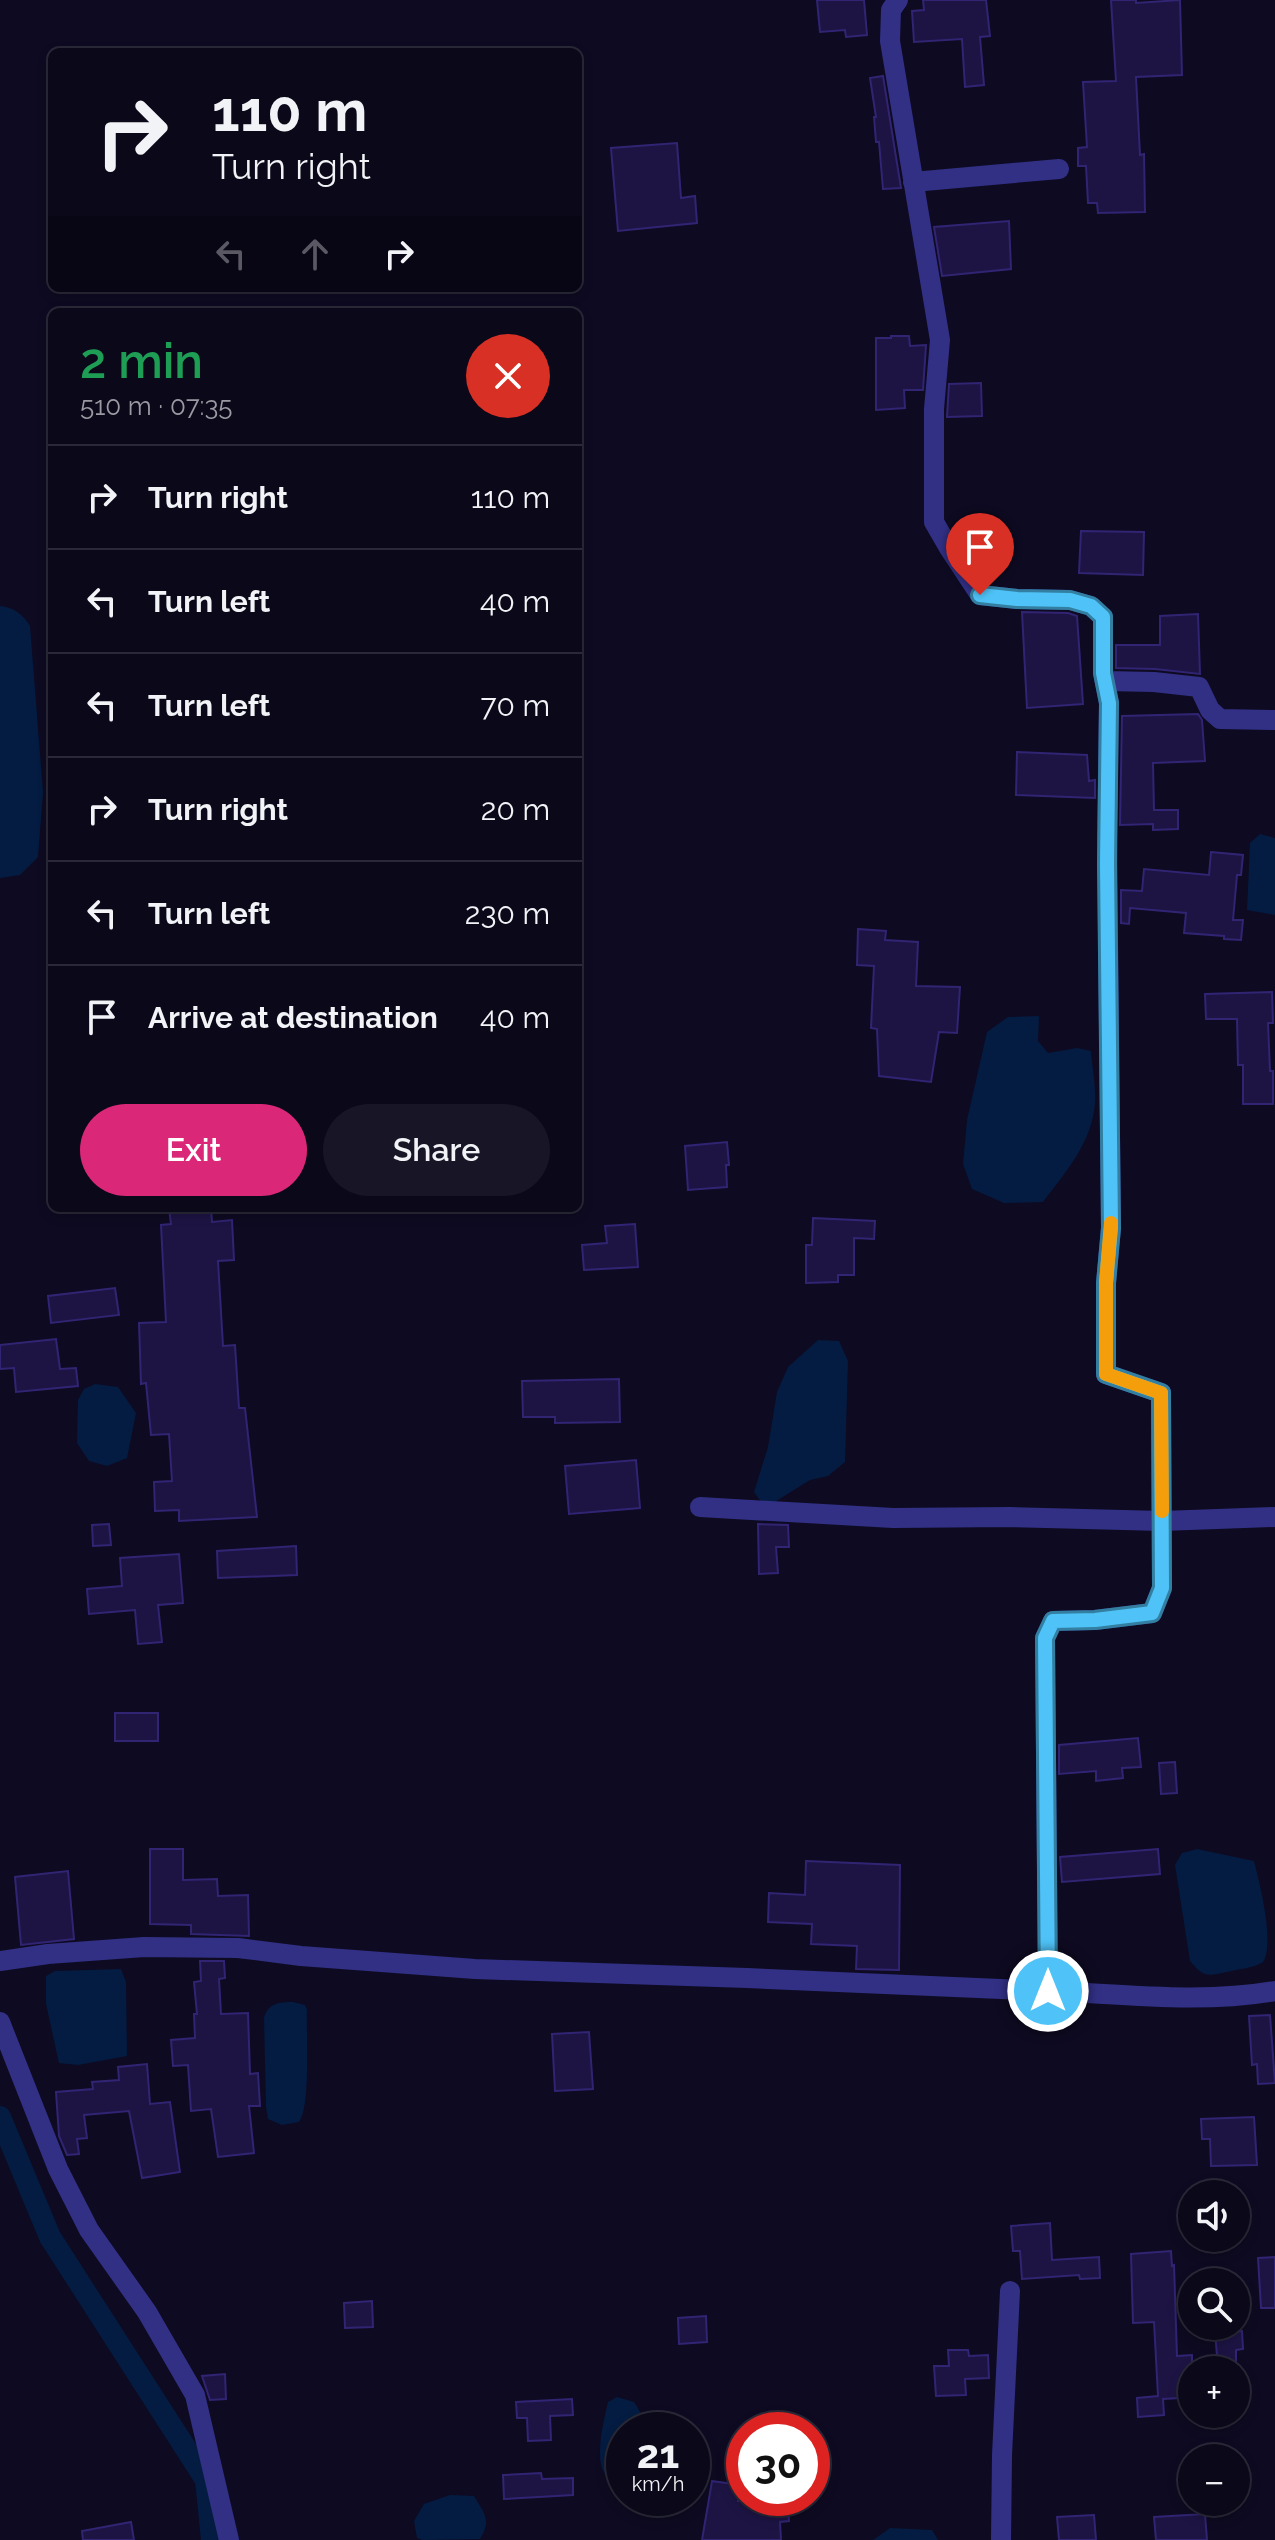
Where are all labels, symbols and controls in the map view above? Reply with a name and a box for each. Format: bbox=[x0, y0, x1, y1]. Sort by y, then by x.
text: 110 m bbox=[212, 78, 367, 144]
icon: right bbox=[80, 80, 184, 184]
text: Turn right bbox=[212, 145, 371, 187]
icon: left bbox=[209, 232, 253, 276]
icon: ahead bbox=[293, 232, 337, 276]
icon: right bbox=[377, 232, 421, 276]
text: 2 min bbox=[80, 333, 203, 389]
button: close bbox=[466, 334, 550, 418]
text: 510 m · 07:35 bbox=[80, 391, 232, 421]
icon: right bbox=[80, 475, 124, 519]
text: Turn right bbox=[148, 480, 288, 515]
text: 110 m bbox=[471, 480, 550, 515]
pin bbox=[946, 513, 1014, 595]
icon: arrive bbox=[958, 525, 1002, 569]
icon: left bbox=[80, 579, 124, 623]
text: Turn left bbox=[148, 584, 270, 619]
text: 40 m bbox=[480, 584, 550, 619]
icon: left bbox=[80, 683, 124, 727]
text: Turn left bbox=[148, 688, 270, 723]
text: 70 m bbox=[480, 688, 550, 723]
icon: right bbox=[80, 787, 124, 831]
text: Turn right bbox=[148, 792, 288, 827]
text: 20 m bbox=[481, 792, 550, 827]
icon: left bbox=[80, 891, 124, 935]
text: Turn left bbox=[148, 896, 270, 931]
text: 230 m bbox=[465, 896, 550, 931]
icon: arrive bbox=[80, 995, 124, 1039]
text: Arrive at destination bbox=[148, 1000, 438, 1035]
text: 40 m bbox=[480, 1000, 550, 1035]
button: Exit bbox=[80, 1104, 307, 1196]
button: Share bbox=[323, 1104, 550, 1196]
position arrow bbox=[1006, 1949, 1090, 2033]
map controls bbox=[1178, 2180, 1250, 2516]
button: sound bbox=[1178, 2180, 1250, 2252]
button: search bbox=[1178, 2268, 1250, 2340]
button: + bbox=[1178, 2356, 1250, 2428]
speed limit sign: 30 bbox=[726, 2412, 830, 2516]
text: 21 bbox=[637, 2430, 679, 2477]
button: − bbox=[1178, 2444, 1250, 2516]
text: km/h bbox=[632, 2472, 684, 2496]

